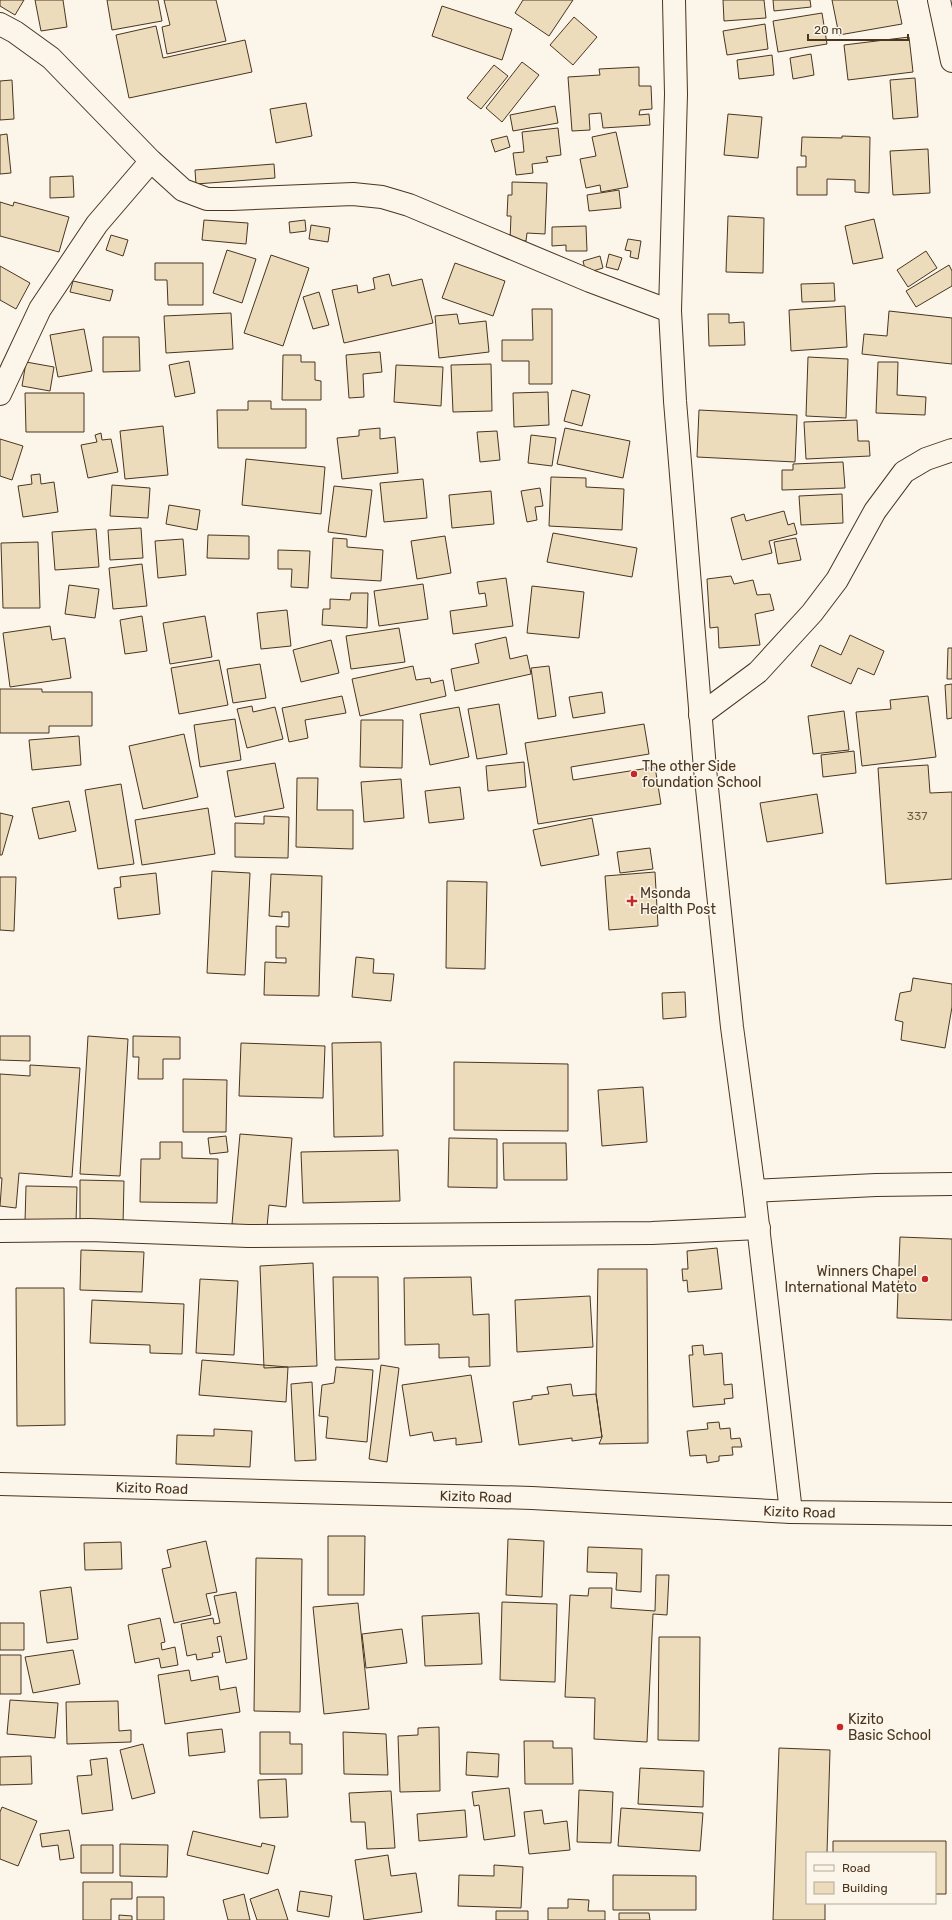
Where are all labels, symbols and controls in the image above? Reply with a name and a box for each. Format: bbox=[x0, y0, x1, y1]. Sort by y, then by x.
scale bar bbox=[808, 16, 908, 42]
text: 20 m bbox=[814, 23, 842, 37]
place label: The other Side foundation School bbox=[642, 758, 761, 791]
marker: The other Side foundation School bbox=[629, 769, 639, 779]
house number: 337 bbox=[907, 809, 927, 823]
place label: Msonda Health Post bbox=[640, 885, 716, 918]
marker: Msonda Health Post bbox=[627, 896, 637, 906]
place label: Winners Chapel International Mateto bbox=[785, 1263, 917, 1296]
marker: Winners Chapel International Mateto bbox=[920, 1274, 930, 1284]
street label: Kizito Road bbox=[115, 1479, 188, 1497]
street label: Kizito Road bbox=[439, 1487, 512, 1506]
street label: Kizito Road bbox=[763, 1502, 836, 1521]
place label: Kizito Basic School bbox=[848, 1711, 931, 1744]
marker: Kizito Basic School bbox=[835, 1722, 845, 1732]
legend bbox=[806, 1852, 936, 1904]
text: Road bbox=[842, 1861, 870, 1875]
text: Building bbox=[842, 1881, 888, 1895]

